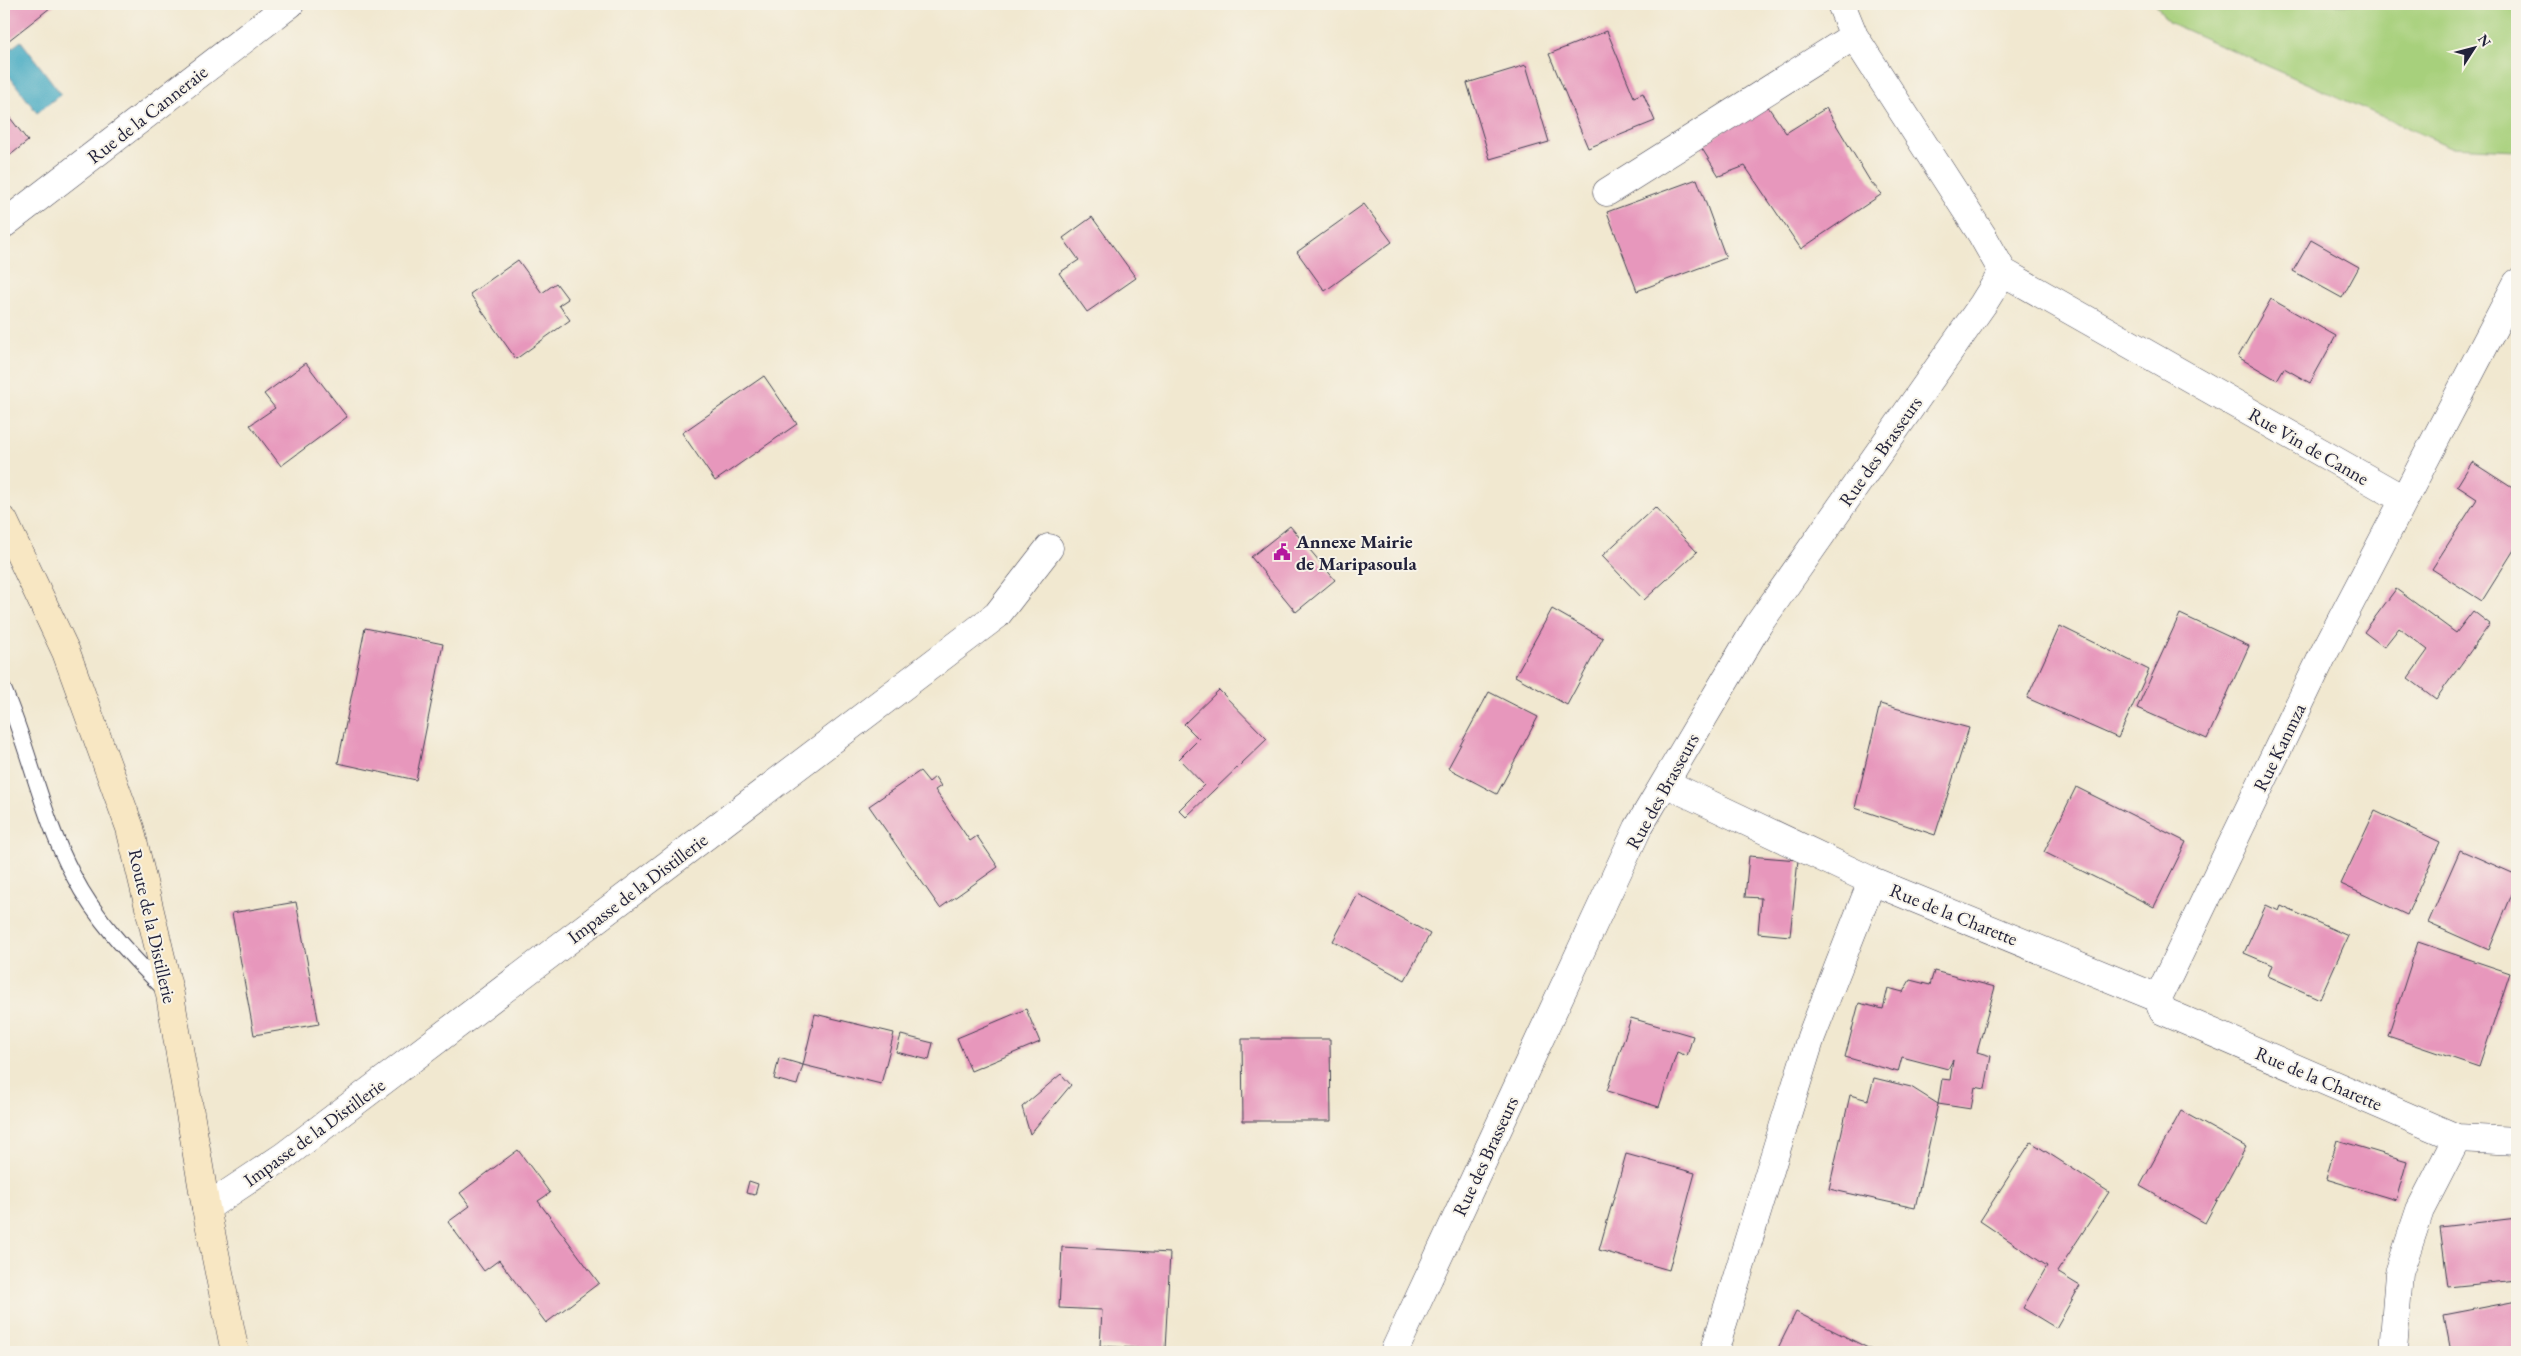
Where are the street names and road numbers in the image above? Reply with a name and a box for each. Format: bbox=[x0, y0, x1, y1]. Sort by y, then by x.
street label: Rue de la Canneraie bbox=[82, 60, 213, 169]
street label: Rue des Brasseurs bbox=[1833, 391, 1928, 511]
street label: Rue Vin de Canne bbox=[2244, 402, 2373, 491]
street label: Rue Kanmza bbox=[2247, 699, 2312, 795]
street label: Rue des Brasseurs bbox=[1620, 729, 1705, 854]
street label: Impasse de la Distillerie bbox=[562, 827, 712, 949]
street label: Route de la Distillerie bbox=[123, 847, 182, 1006]
street label: Rue de la Charette bbox=[1886, 877, 2021, 951]
street label: Rue de la Charette bbox=[2252, 1040, 2386, 1116]
street label: Impasse de la Distillerie bbox=[238, 1073, 390, 1192]
street label: Rue des Brasseurs bbox=[1447, 1092, 1524, 1220]

